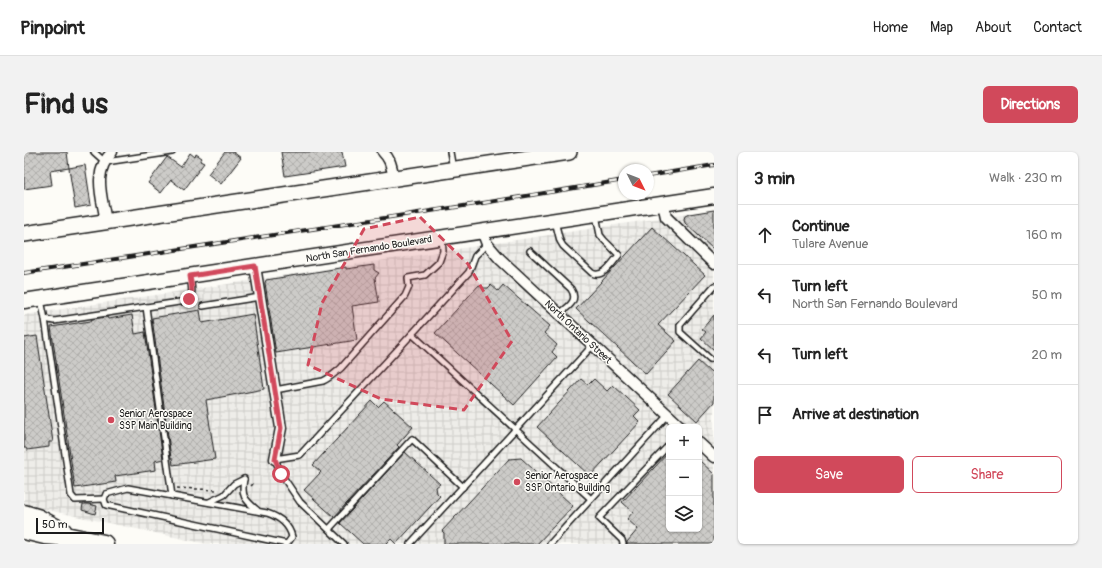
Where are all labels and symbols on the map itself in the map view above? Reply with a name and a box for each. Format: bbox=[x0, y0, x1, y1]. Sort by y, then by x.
north arrow bbox=[618, 164, 654, 200]
street label: North San Fernando Boulevard bbox=[305, 233, 433, 265]
route end bbox=[180, 290, 198, 308]
street label: North Ontario Street bbox=[542, 298, 615, 367]
place label: Senior Aerospace SSP Main Building bbox=[119, 408, 192, 432]
marker: Senior Aerospace SSP Main Building bbox=[106, 415, 116, 425]
route start bbox=[272, 465, 290, 483]
place label: Senior Aerospace SSP Ontario Building bbox=[525, 470, 610, 494]
marker: Senior Aerospace SSP Ontario Building bbox=[512, 477, 522, 487]
scale bar bbox=[36, 516, 104, 535]

